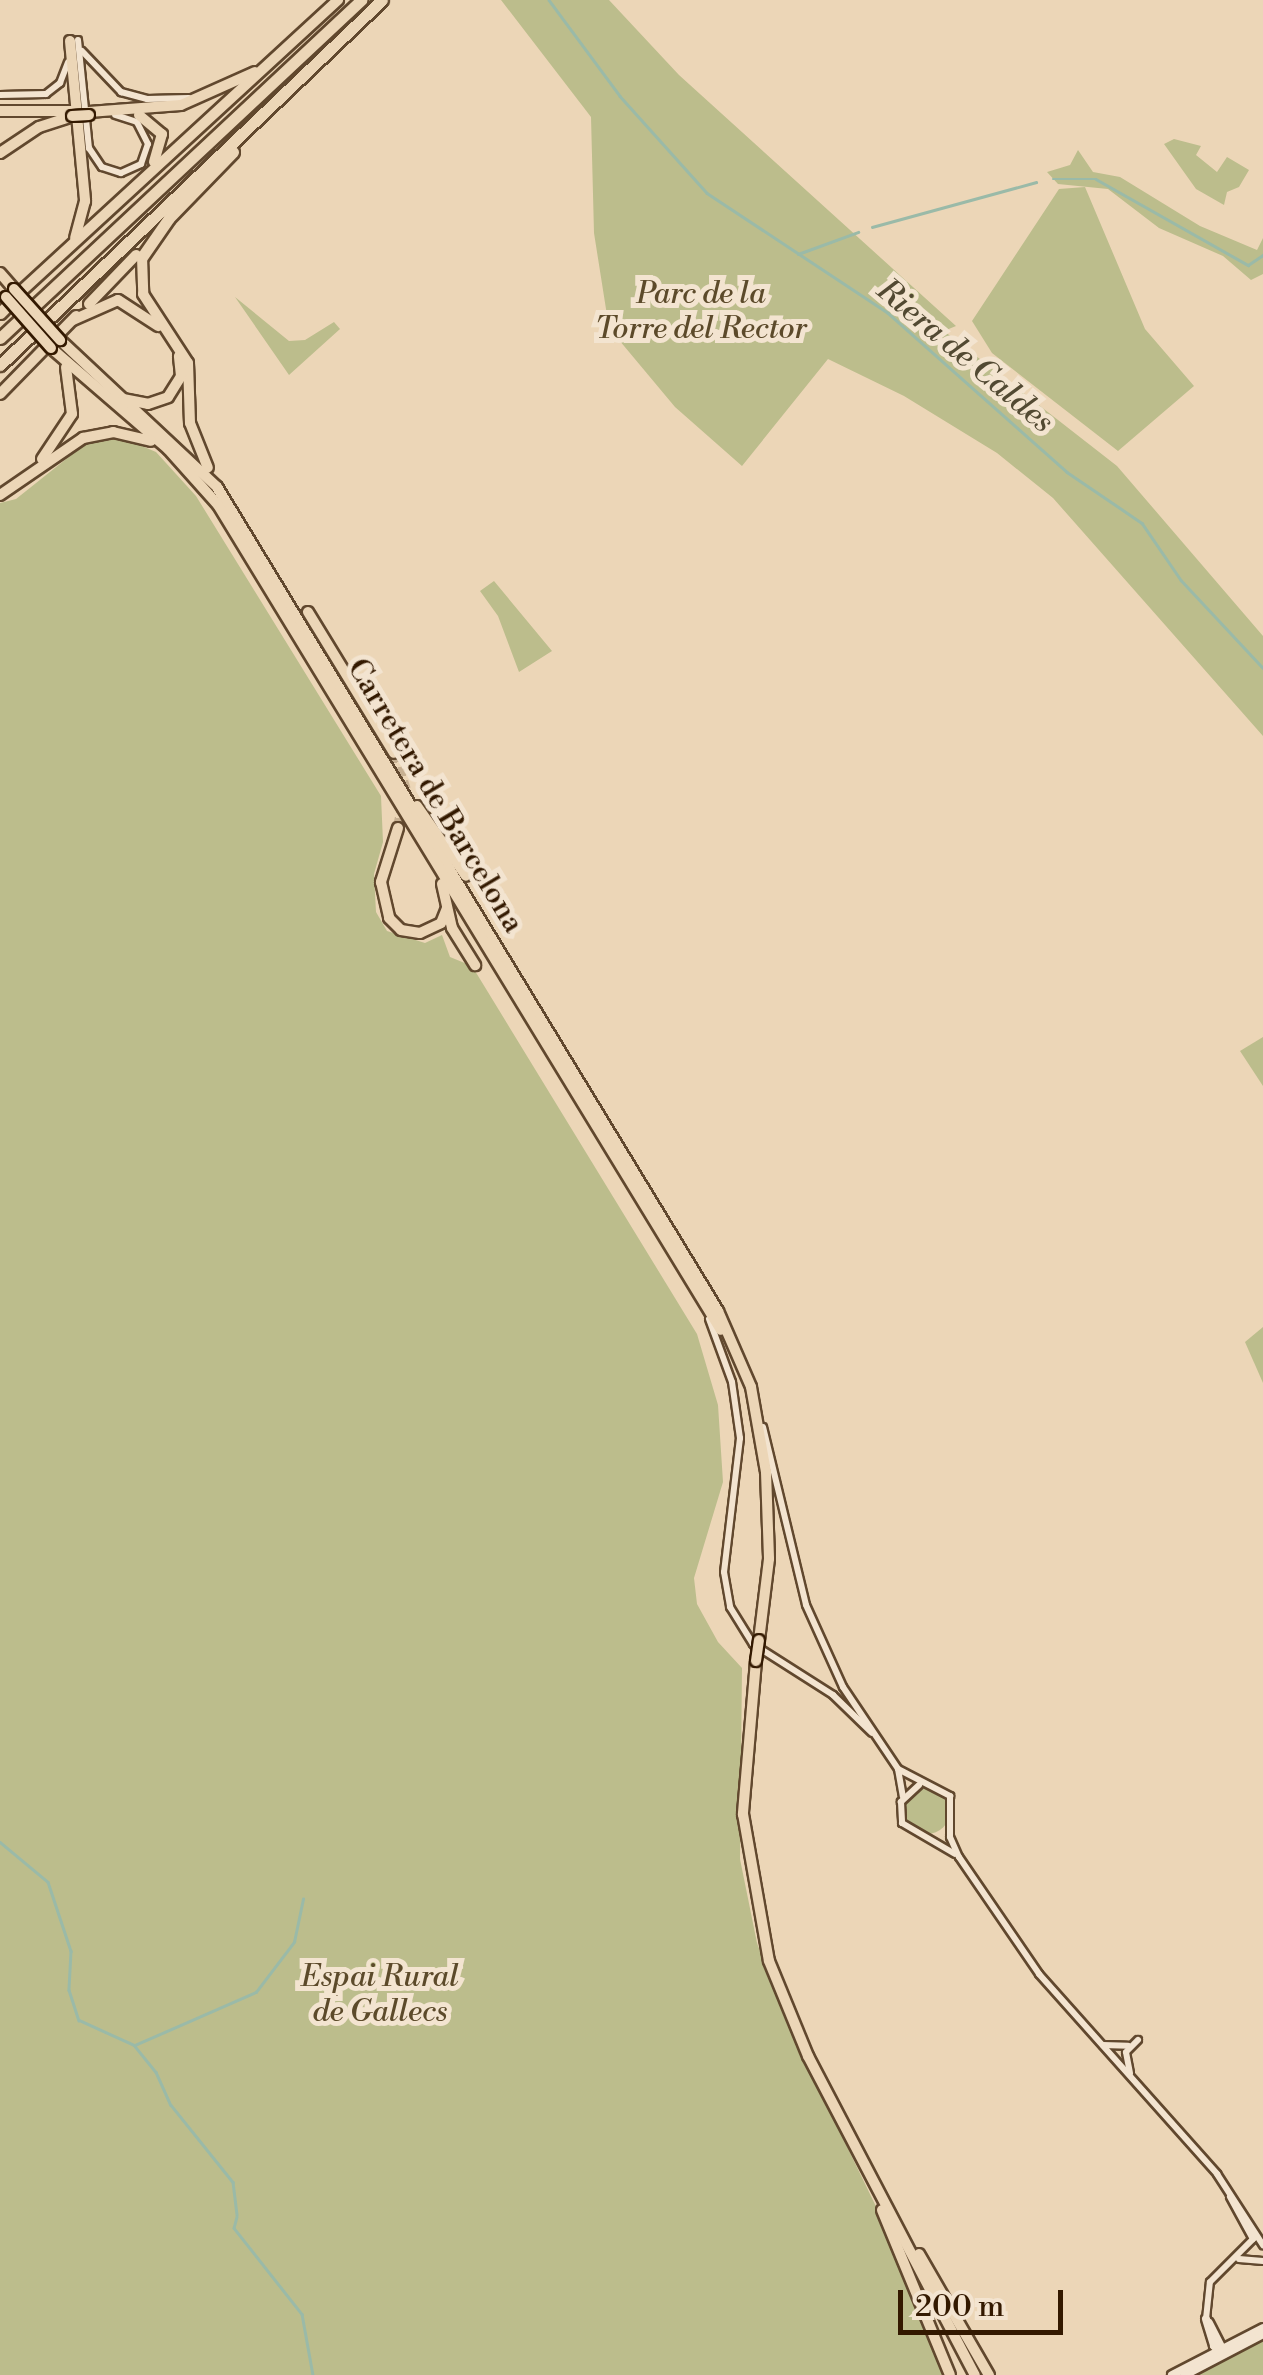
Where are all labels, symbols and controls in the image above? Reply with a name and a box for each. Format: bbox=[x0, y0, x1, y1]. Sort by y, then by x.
water label: Riera de Caldes bbox=[869, 271, 1061, 441]
park label: Parc de la Torre del Rector bbox=[595, 276, 807, 346]
street label: Carretera de Barcelona bbox=[339, 652, 531, 940]
park label: Espai Rural de Gallecs bbox=[301, 1959, 459, 2030]
scale bar bbox=[903, 2270, 1068, 2332]
text: 200 m bbox=[915, 2288, 1004, 2326]

